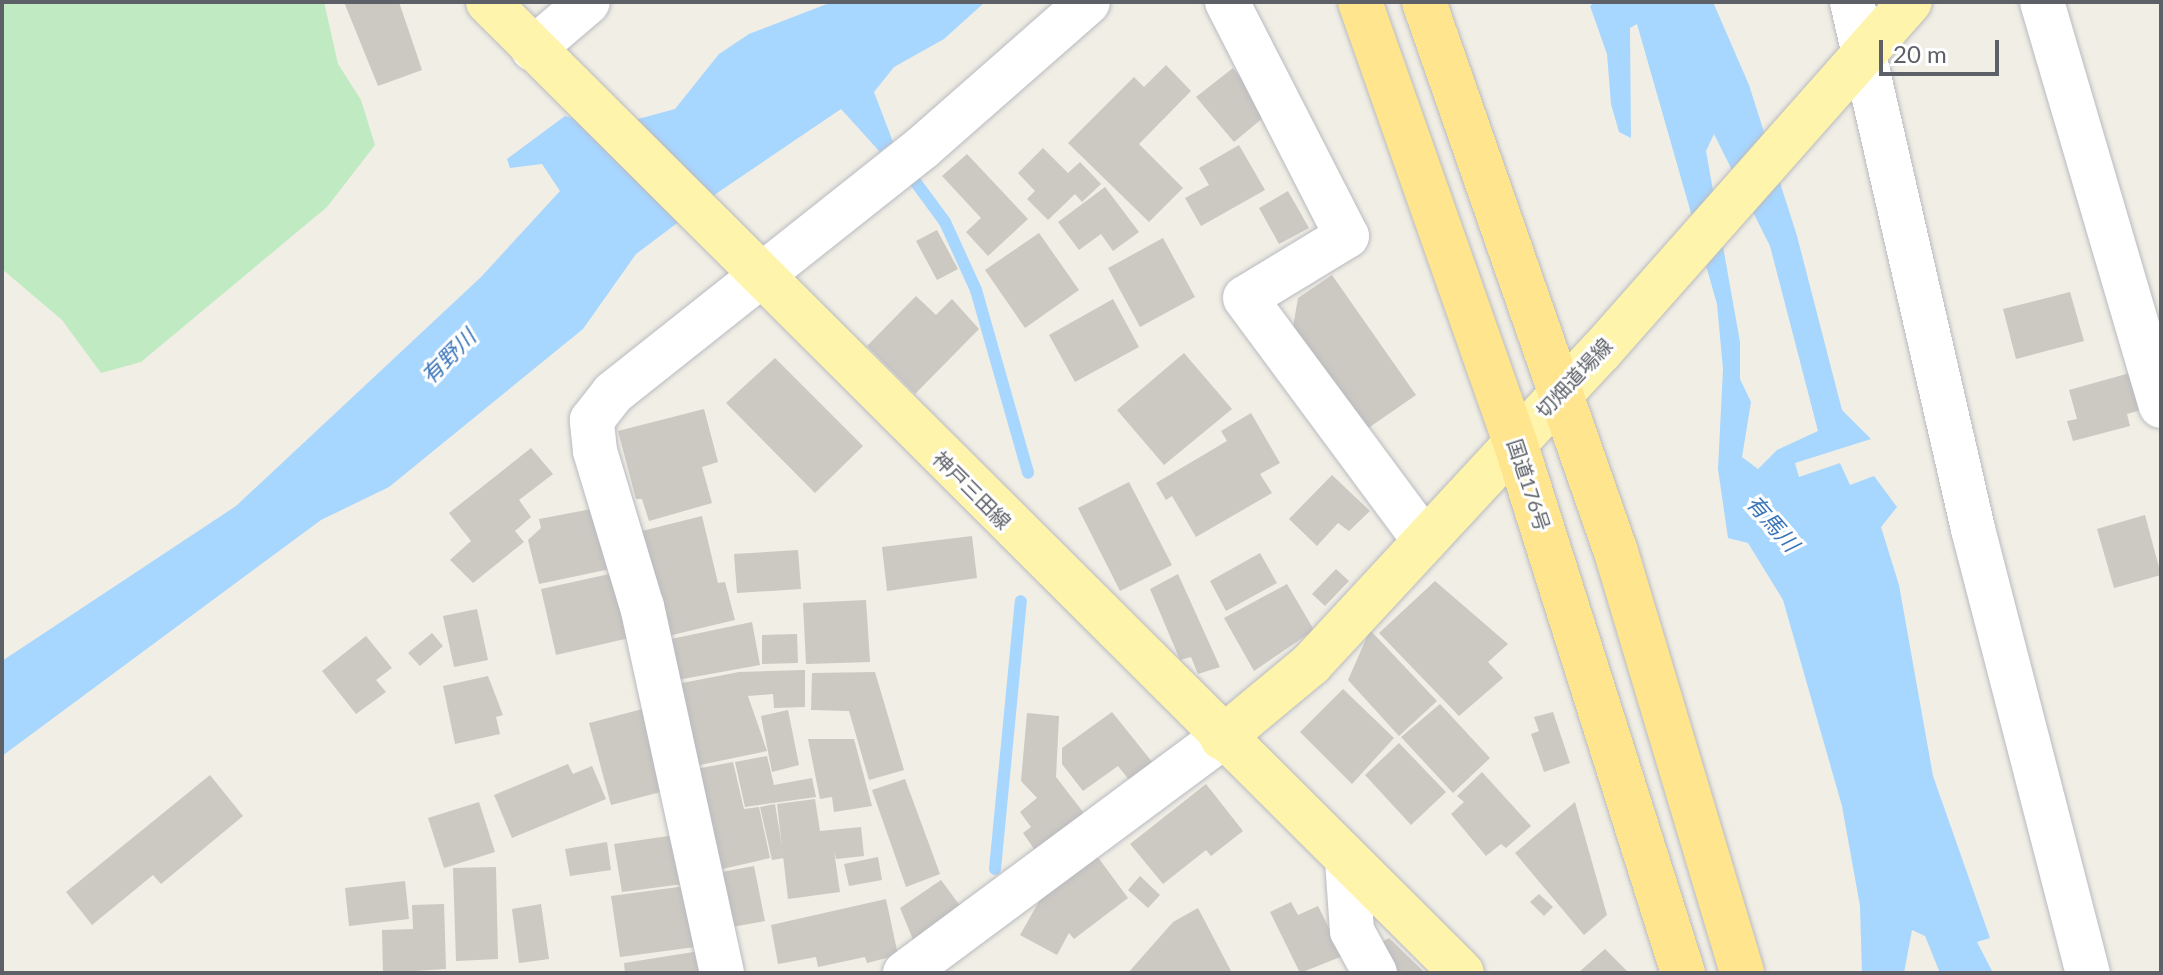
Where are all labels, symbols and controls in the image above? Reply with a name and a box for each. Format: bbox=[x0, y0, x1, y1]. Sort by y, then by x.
scale bar bbox=[1883, 24, 2003, 74]
text: 20 m bbox=[1893, 39, 1947, 68]
water label: 有野川 bbox=[415, 323, 481, 389]
street label: 切畑道場線 bbox=[1531, 333, 1617, 423]
street label: 国道176号 bbox=[1503, 436, 1555, 534]
street label: 神戸三田線 bbox=[928, 446, 1016, 534]
water label: 有馬川 bbox=[1741, 489, 1805, 557]

